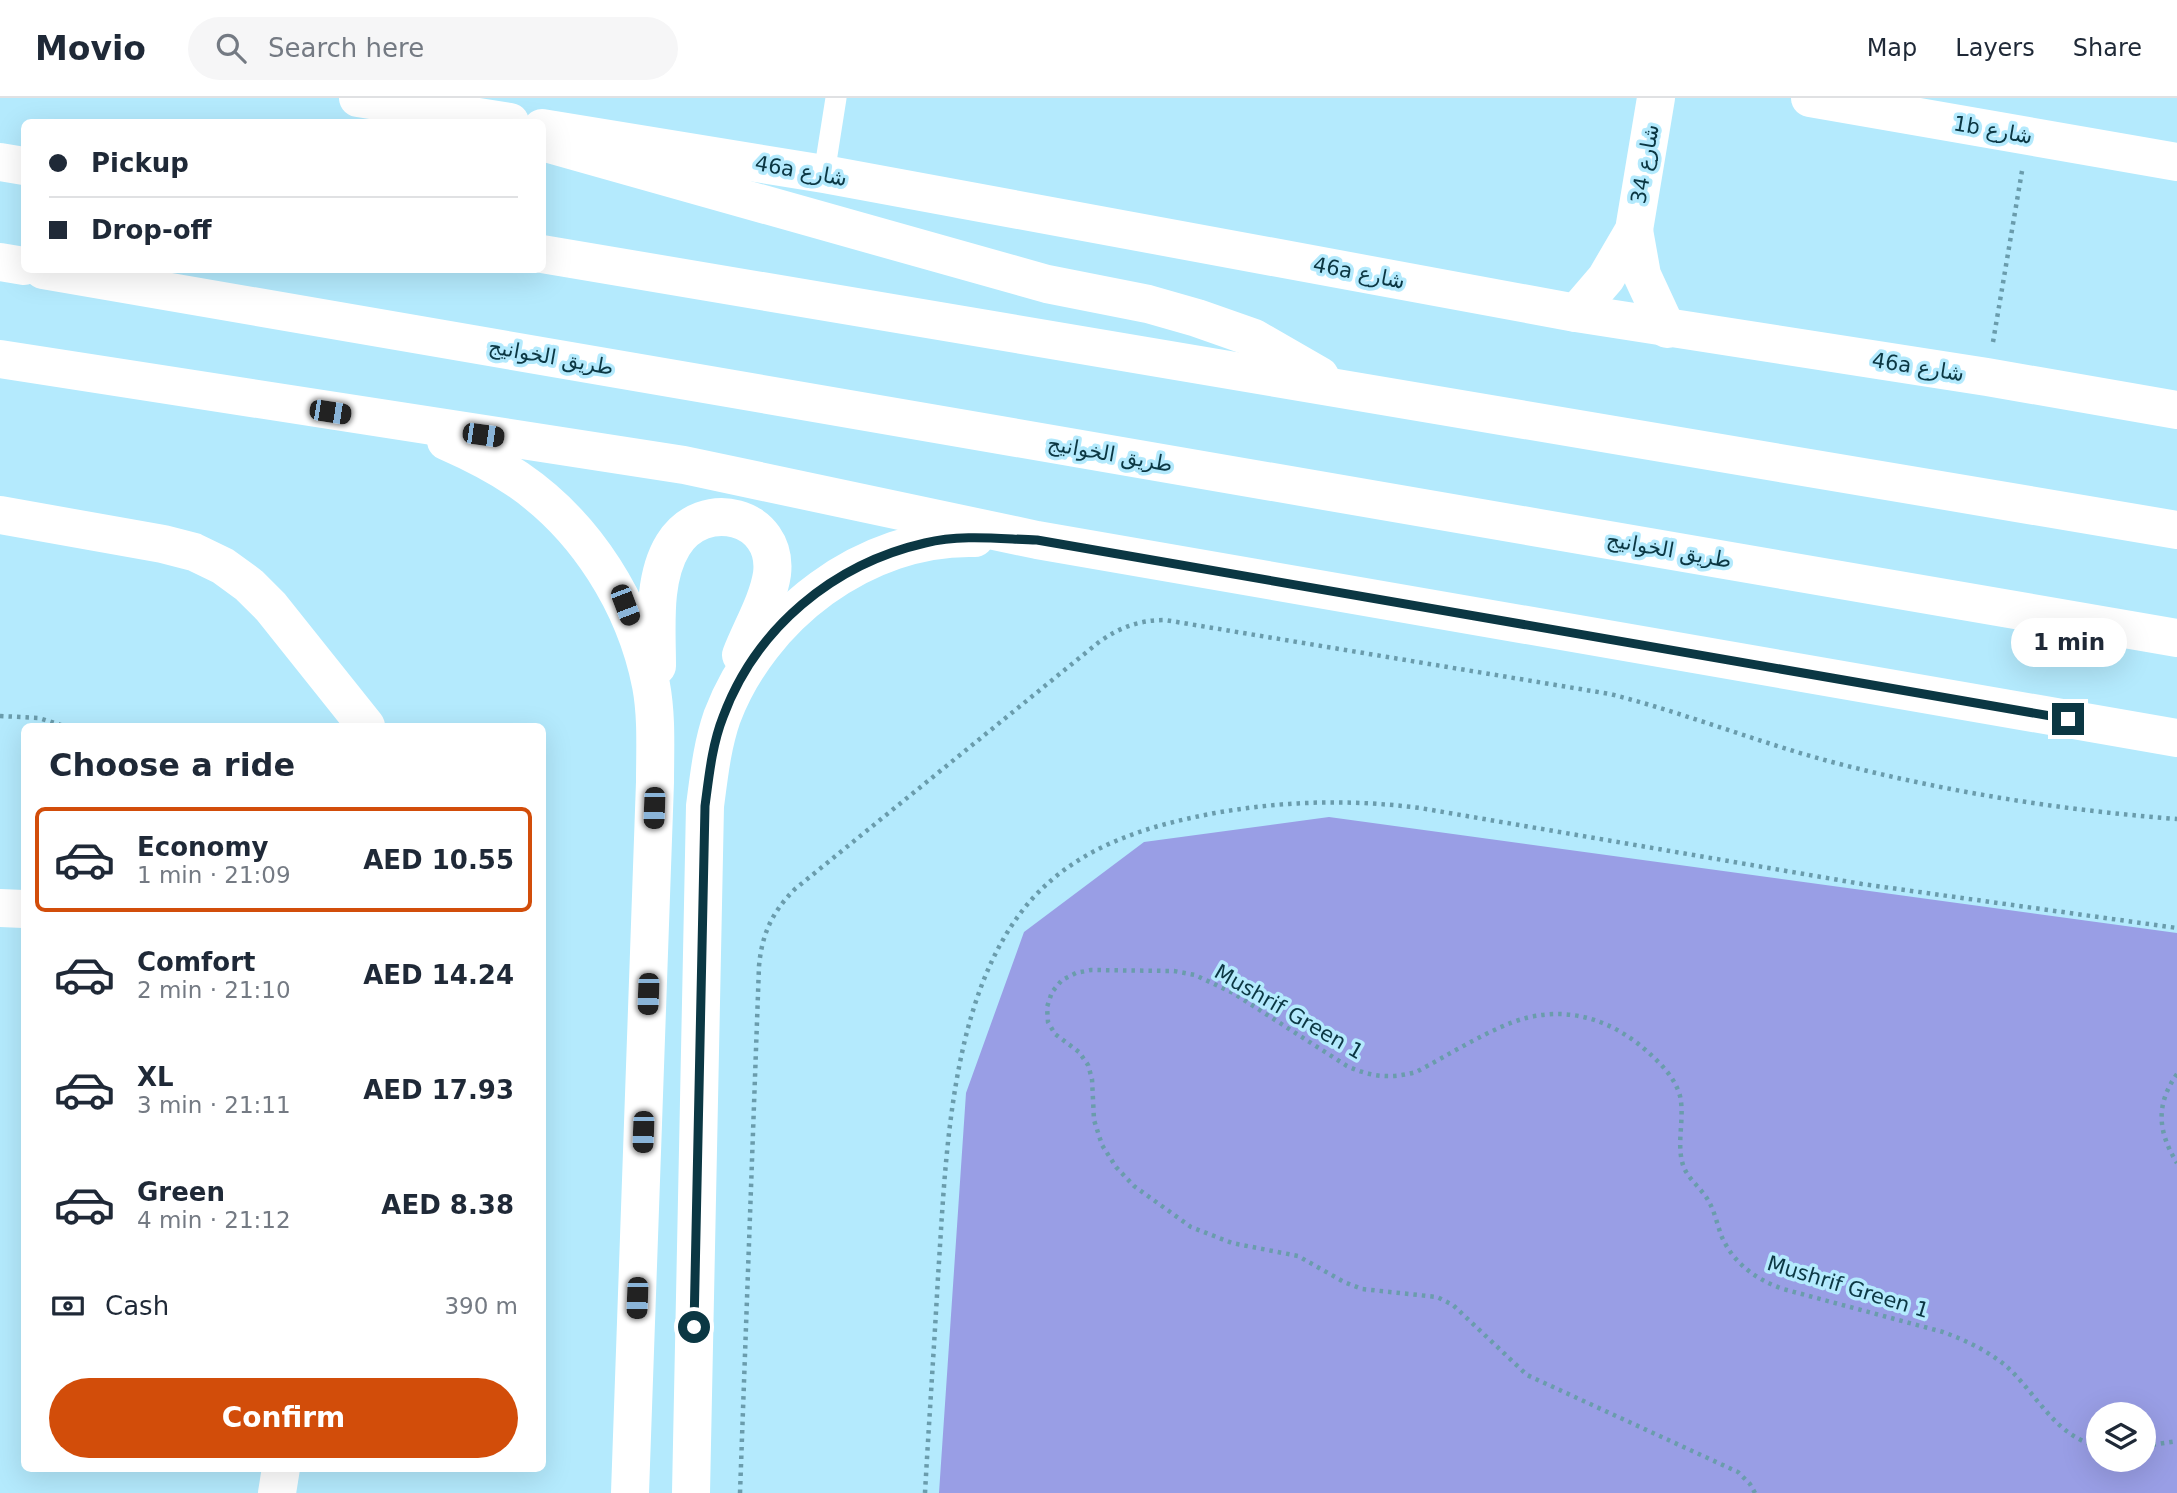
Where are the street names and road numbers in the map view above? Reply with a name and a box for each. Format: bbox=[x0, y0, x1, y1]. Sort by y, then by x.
street label: 1b شارع bbox=[1952, 111, 2034, 149]
street label: شارع 34 bbox=[1626, 122, 1664, 206]
street label: 46a شارع bbox=[753, 151, 849, 191]
street label: 46a شارع bbox=[1311, 252, 1407, 294]
street label: طريق الخوانيج bbox=[487, 334, 615, 380]
street label: 46a شارع bbox=[1870, 348, 1966, 386]
street label: طريق الخوانيج bbox=[1046, 431, 1174, 477]
street label: طريق الخوانيج bbox=[1605, 527, 1733, 573]
street label: Mushrif Green 1 bbox=[1210, 960, 1368, 1064]
street label: Mushrif Green 1 bbox=[1764, 1251, 1932, 1323]

